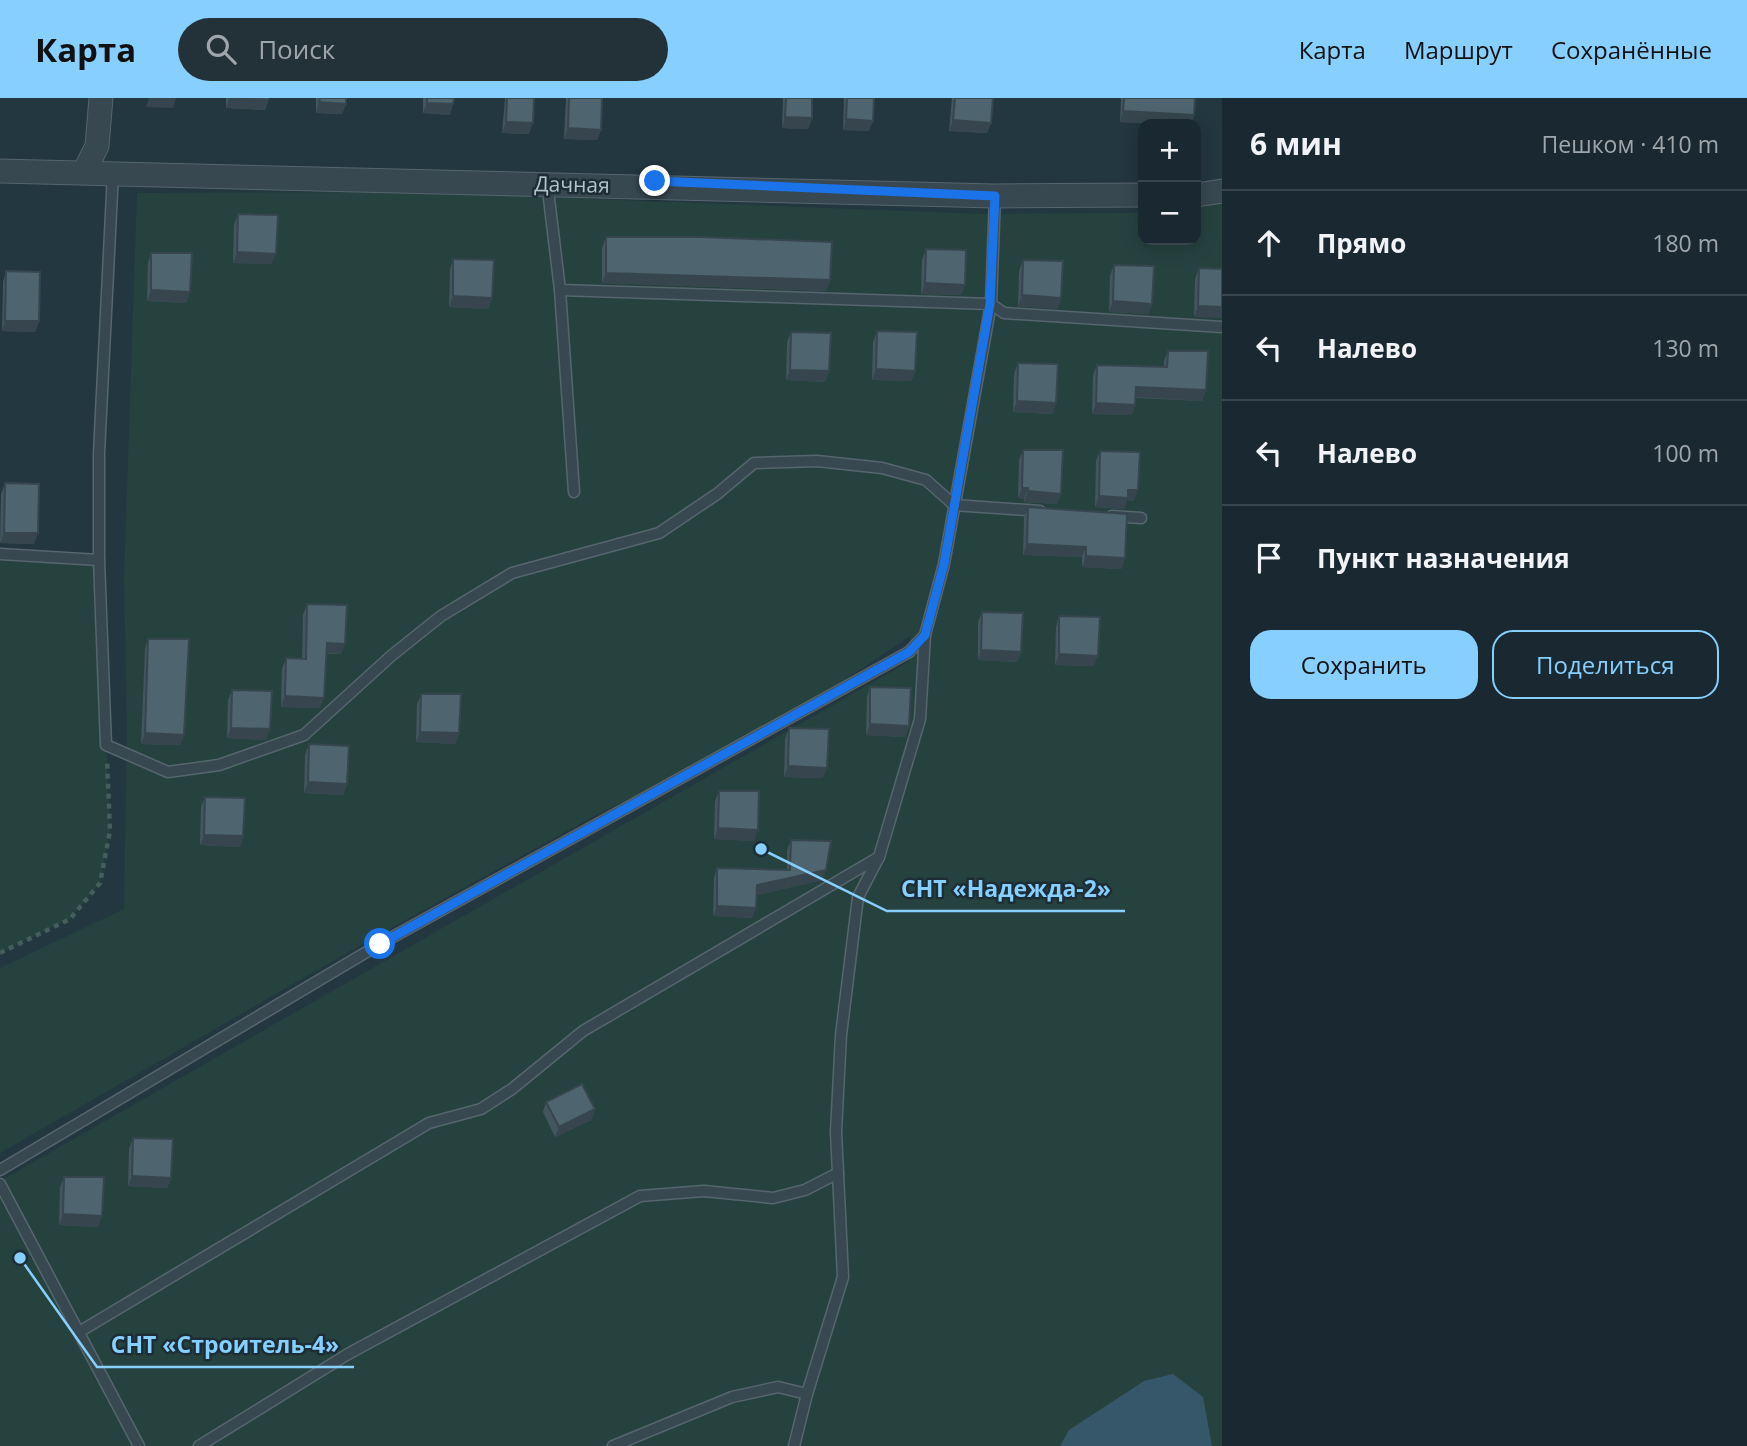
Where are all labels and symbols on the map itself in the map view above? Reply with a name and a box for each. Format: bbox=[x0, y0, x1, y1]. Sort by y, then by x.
route end bbox=[639, 165, 670, 196]
street label: Дачная bbox=[534, 169, 610, 199]
callout: СНТ «Надежда-2» bbox=[887, 867, 1125, 911]
text: СНТ «Надежда-2» bbox=[901, 872, 1111, 904]
route start bbox=[364, 928, 395, 959]
callout: СНТ «Строитель-4» bbox=[97, 1323, 354, 1367]
text: СНТ «Строитель-4» bbox=[111, 1328, 339, 1360]

